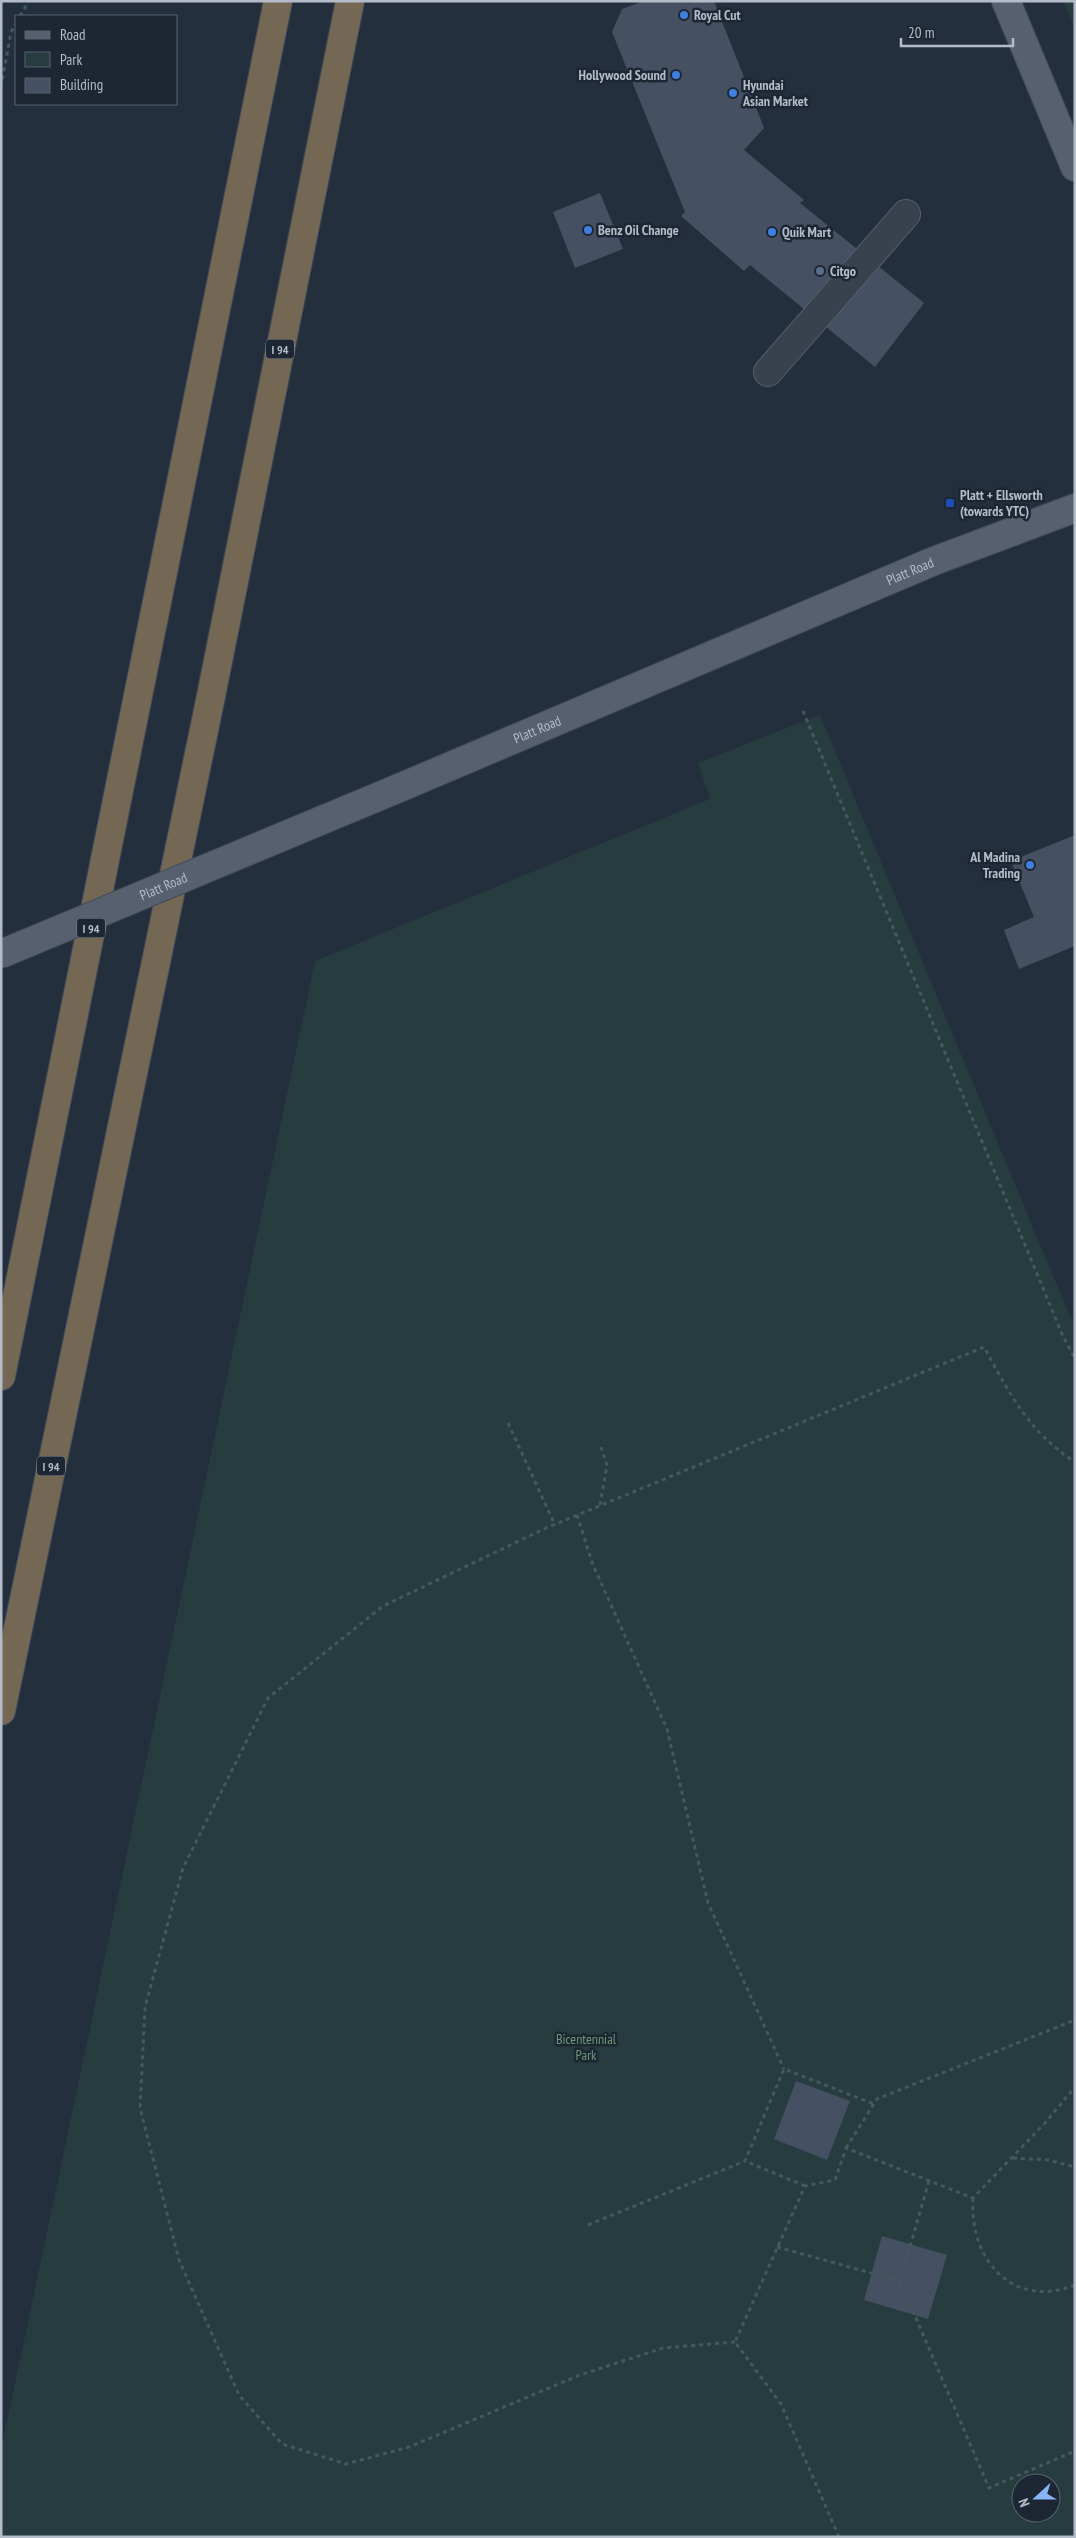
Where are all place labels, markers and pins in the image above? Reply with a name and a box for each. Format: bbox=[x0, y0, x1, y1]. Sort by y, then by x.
place label: Royal Cut bbox=[694, 6, 741, 24]
marker: Royal Cut bbox=[678, 9, 690, 21]
place label: Hollywood Sound bbox=[578, 66, 666, 84]
marker: Hollywood Sound bbox=[670, 69, 682, 81]
place label: Hyundai Asian Market bbox=[742, 76, 808, 110]
marker: Hyundai Asian Market bbox=[727, 87, 739, 99]
place label: Benz Oil Change bbox=[598, 221, 679, 239]
place label: Quik Mart bbox=[782, 223, 831, 241]
marker: Benz Oil Change bbox=[582, 224, 594, 236]
marker: Quik Mart bbox=[766, 226, 778, 238]
place label: Citgo bbox=[830, 262, 856, 280]
marker: Citgo bbox=[814, 265, 826, 277]
place label: Platt + Ellsworth (towards YTC) bbox=[960, 486, 1043, 520]
marker: Platt + Ellsworth (towards YTC) bbox=[944, 497, 956, 509]
place label: Al Madina Trading bbox=[969, 848, 1020, 882]
marker: Al Madina Trading bbox=[1024, 859, 1036, 871]

